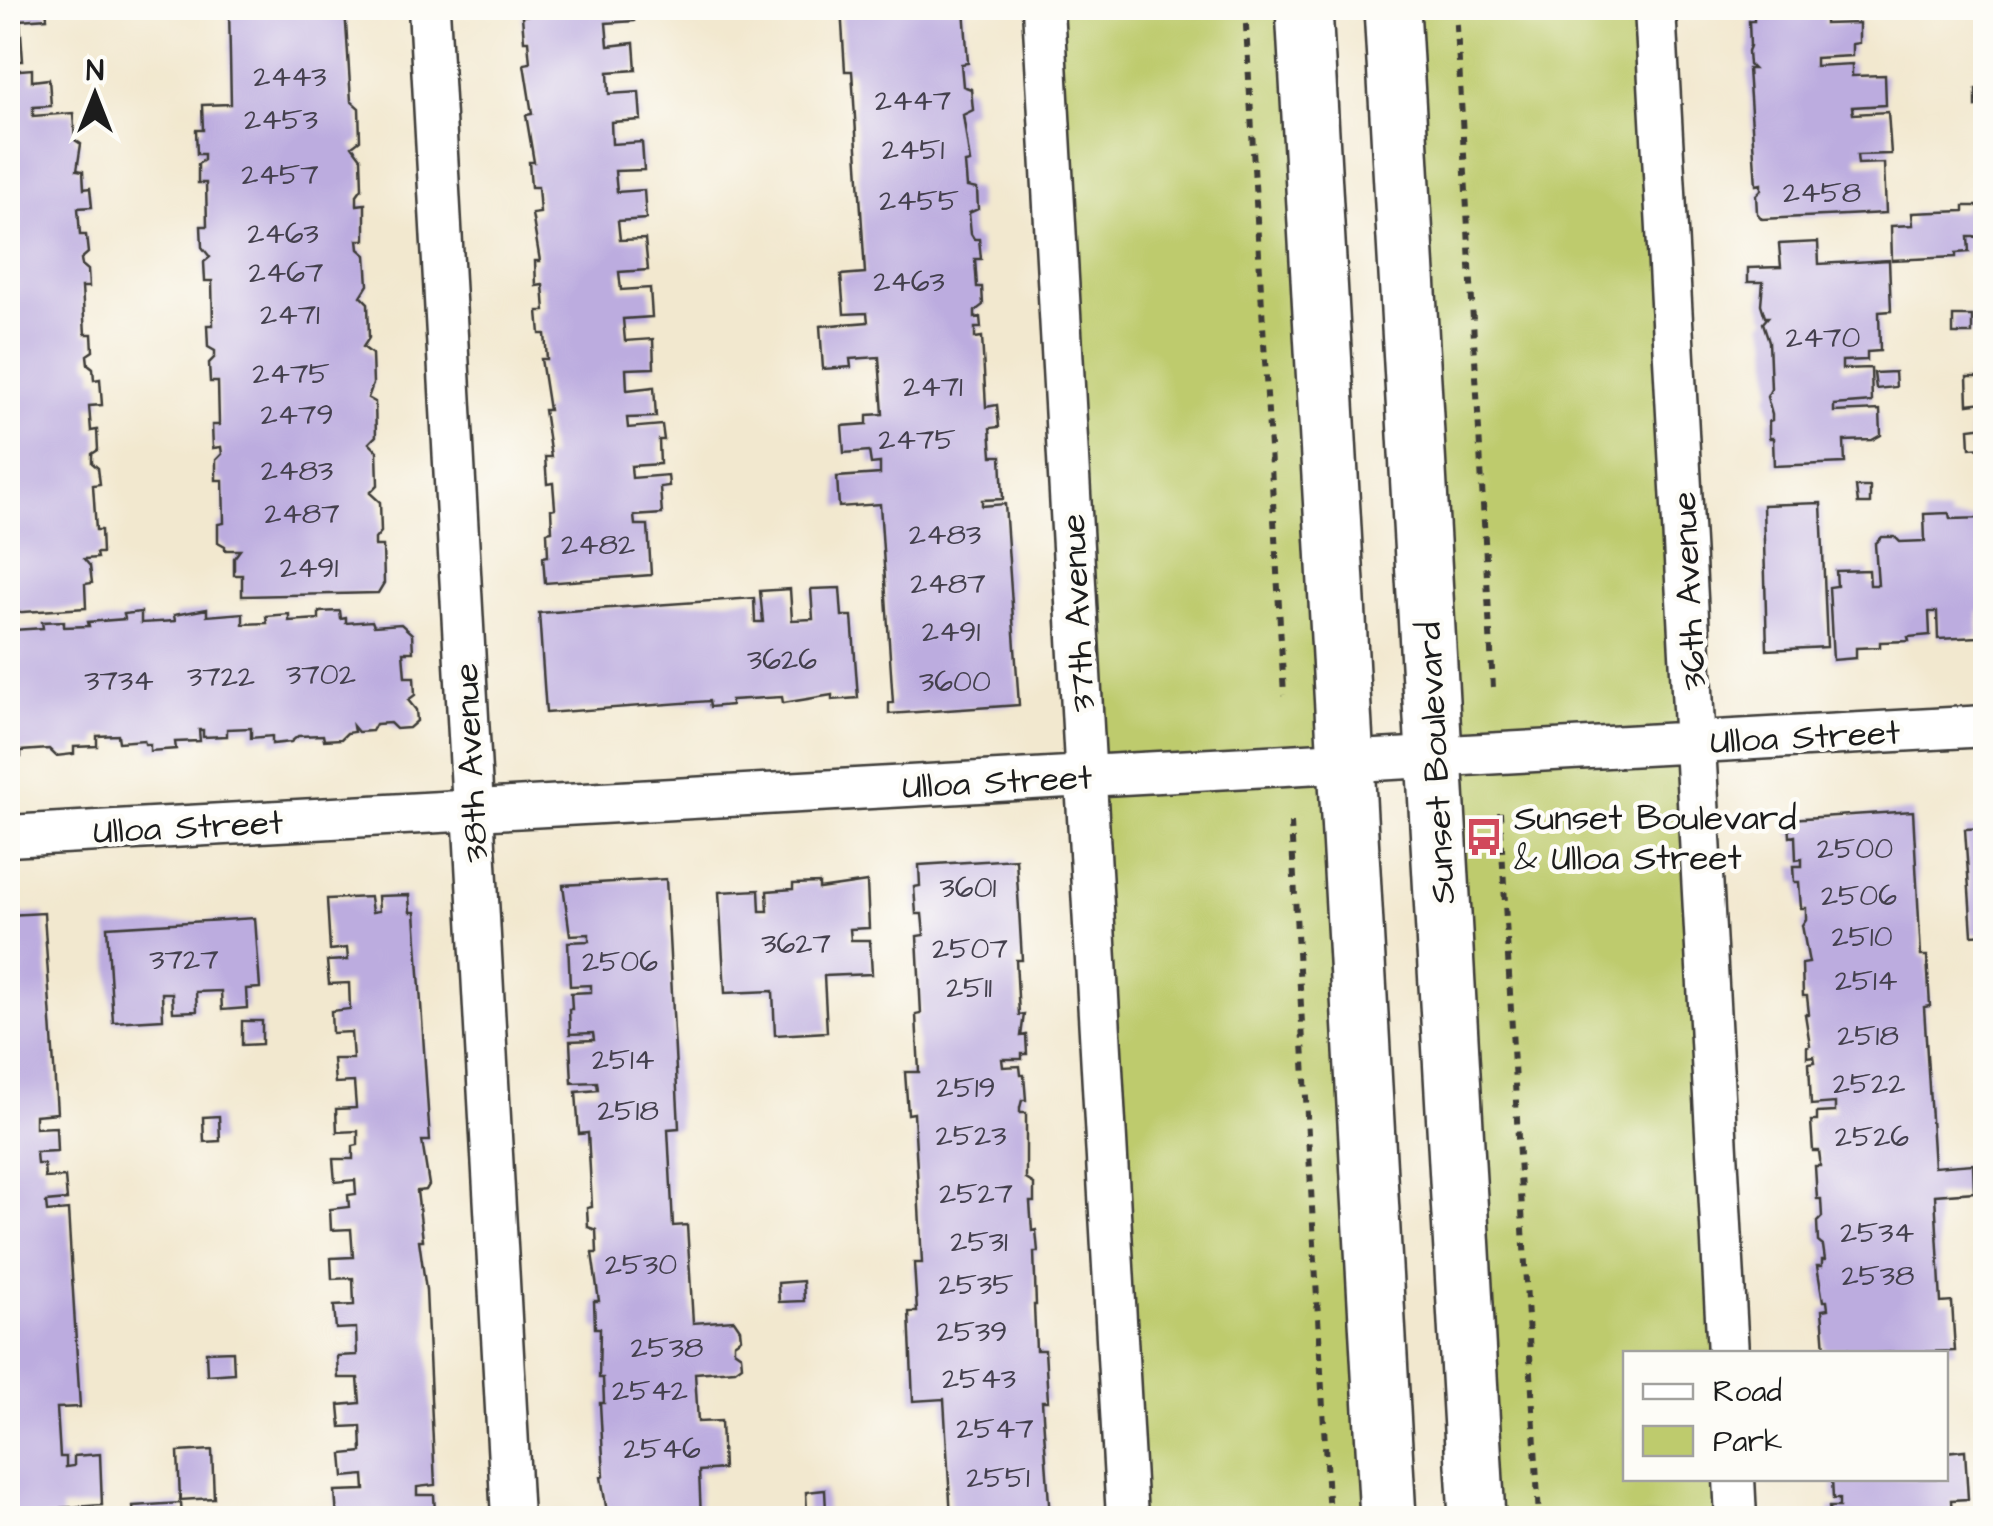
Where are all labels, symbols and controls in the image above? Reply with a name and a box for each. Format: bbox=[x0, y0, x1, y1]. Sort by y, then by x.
north arrow bbox=[45, 45, 145, 145]
text: N bbox=[86, 52, 104, 91]
house number: 2443 bbox=[253, 56, 327, 98]
house number: 2447 bbox=[875, 80, 951, 122]
house number: 2453 bbox=[244, 99, 318, 141]
house number: 2451 bbox=[882, 129, 944, 171]
house number: 2457 bbox=[241, 154, 319, 196]
house number: 2458 bbox=[1783, 172, 1861, 214]
house number: 2455 bbox=[879, 180, 959, 222]
house number: 2463 bbox=[247, 213, 319, 255]
house number: 2467 bbox=[249, 252, 323, 294]
house number: 2463 bbox=[873, 261, 945, 303]
house number: 2471 bbox=[260, 294, 320, 336]
house number: 2470 bbox=[1786, 317, 1861, 359]
house number: 2475 bbox=[252, 353, 330, 395]
house number: 2471 bbox=[903, 366, 963, 408]
house number: 2479 bbox=[260, 394, 334, 436]
house number: 2475 bbox=[878, 419, 956, 461]
house number: 2483 bbox=[261, 450, 333, 492]
street label: 36th Avenue bbox=[1660, 490, 1719, 692]
house number: 2487 bbox=[264, 493, 340, 535]
street label: 37th Avenue bbox=[1049, 512, 1108, 713]
house number: 2483 bbox=[909, 514, 981, 556]
house number: 2482 bbox=[561, 524, 635, 566]
house number: 2491 bbox=[280, 547, 338, 589]
house number: 2487 bbox=[910, 563, 986, 605]
house number: 2491 bbox=[922, 611, 980, 653]
street label: Sunset Boulevard bbox=[1405, 621, 1468, 905]
house number: 3626 bbox=[747, 639, 817, 681]
house number: 3702 bbox=[286, 654, 356, 696]
house number: 3722 bbox=[187, 656, 255, 698]
house number: 3734 bbox=[84, 660, 154, 702]
house number: 3600 bbox=[919, 661, 991, 703]
street label: 38th Avenue bbox=[442, 662, 501, 864]
street label: Ulloa Street bbox=[1709, 708, 1901, 767]
street label: Ulloa Street bbox=[901, 753, 1093, 812]
place label: Sunset Boulevard & Ulloa Street bbox=[1514, 794, 1796, 883]
street label: Ulloa Street bbox=[92, 798, 284, 857]
bus stop icon: Sunset Boulevard & Ulloa Street bbox=[1463, 816, 1505, 858]
house number: 2500 bbox=[1817, 828, 1893, 870]
house number: 3601 bbox=[940, 867, 997, 909]
house number: 2506 bbox=[1821, 875, 1897, 917]
house number: 2510 bbox=[1831, 916, 1893, 958]
house number: 3627 bbox=[761, 923, 831, 965]
house number: 2507 bbox=[932, 928, 1008, 970]
house number: 3727 bbox=[149, 939, 219, 981]
house number: 2506 bbox=[582, 941, 658, 983]
house number: 2514 bbox=[1835, 960, 1897, 1002]
house number: 2511 bbox=[946, 967, 992, 1009]
house number: 2518 bbox=[1837, 1015, 1899, 1057]
house number: 2514 bbox=[592, 1039, 654, 1081]
house number: 2522 bbox=[1833, 1063, 1905, 1105]
house number: 2519 bbox=[936, 1067, 996, 1109]
house number: 2518 bbox=[597, 1090, 659, 1132]
house number: 2523 bbox=[936, 1115, 1006, 1157]
house number: 2526 bbox=[1835, 1116, 1909, 1158]
house number: 2527 bbox=[939, 1173, 1013, 1215]
house number: 2534 bbox=[1840, 1212, 1914, 1254]
house number: 2531 bbox=[950, 1221, 1008, 1263]
house number: 2530 bbox=[605, 1244, 677, 1286]
house number: 2538 bbox=[1841, 1255, 1915, 1297]
house number: 2535 bbox=[939, 1264, 1013, 1306]
house number: 2539 bbox=[937, 1311, 1007, 1353]
house number: 2538 bbox=[630, 1327, 704, 1369]
legend bbox=[1623, 1351, 1948, 1481]
house number: 2543 bbox=[942, 1358, 1016, 1400]
house number: 2542 bbox=[612, 1370, 688, 1412]
text: Road bbox=[1713, 1371, 1782, 1413]
house number: 2547 bbox=[956, 1408, 1034, 1450]
text: Park bbox=[1713, 1421, 1782, 1463]
house number: 2546 bbox=[623, 1428, 701, 1470]
house number: 2551 bbox=[966, 1457, 1030, 1499]

